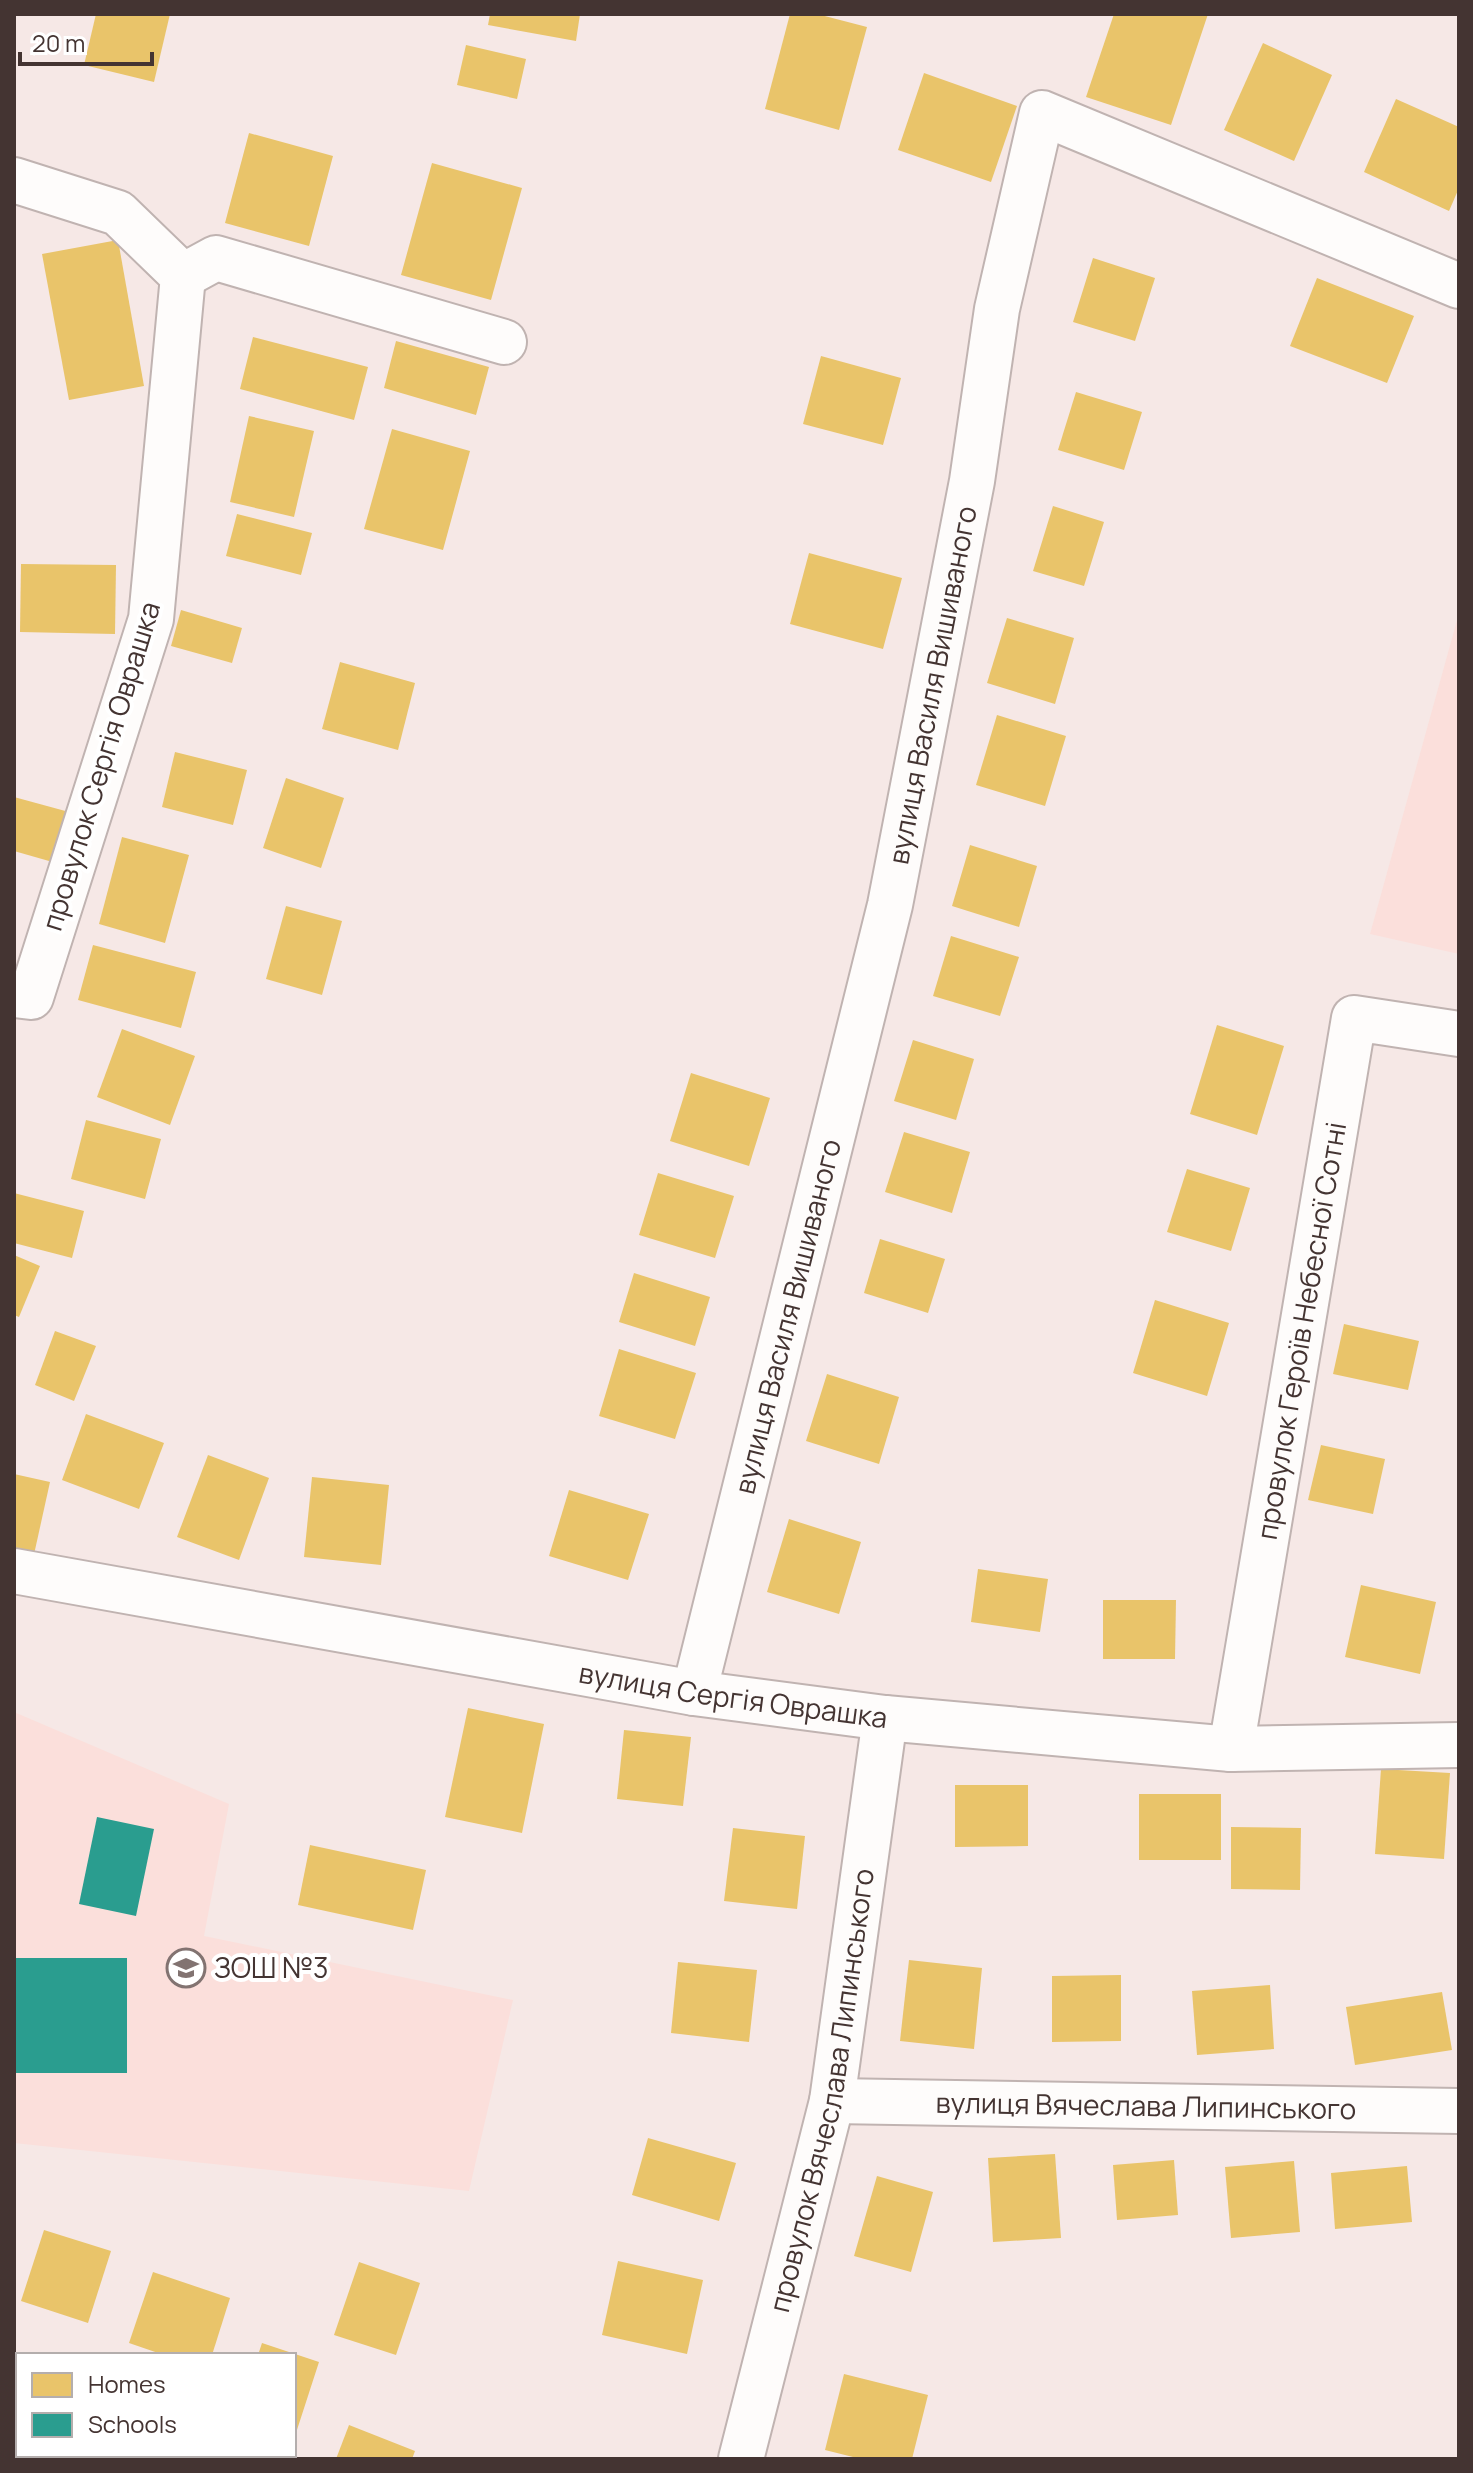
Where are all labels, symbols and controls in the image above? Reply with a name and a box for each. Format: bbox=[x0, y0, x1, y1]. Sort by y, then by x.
scale bar bbox=[20, 16, 152, 66]
text: 20 m bbox=[32, 26, 85, 59]
street label: вулиця Василя Вишиваного bbox=[878, 502, 985, 867]
street label: провулок Сергія Оврашка bbox=[32, 597, 168, 935]
street label: провулок Героїв Небесної Сотні bbox=[1247, 1119, 1354, 1542]
street label: вулиця Василя Вишиваного bbox=[724, 1135, 849, 1498]
street label: вулиця Сергія Оврашка bbox=[576, 1653, 890, 1736]
street label: провулок Вячеслава Липинського bbox=[759, 1866, 882, 2316]
school or university icon: ЗОШ №3 bbox=[165, 1947, 207, 1989]
place label: ЗОШ №3 bbox=[214, 1948, 328, 1986]
street label: вулиця Вячеслава Липинського bbox=[935, 2083, 1357, 2127]
legend bbox=[16, 2353, 296, 2457]
text: Homes bbox=[88, 2367, 166, 2400]
text: Schools bbox=[88, 2407, 177, 2440]

